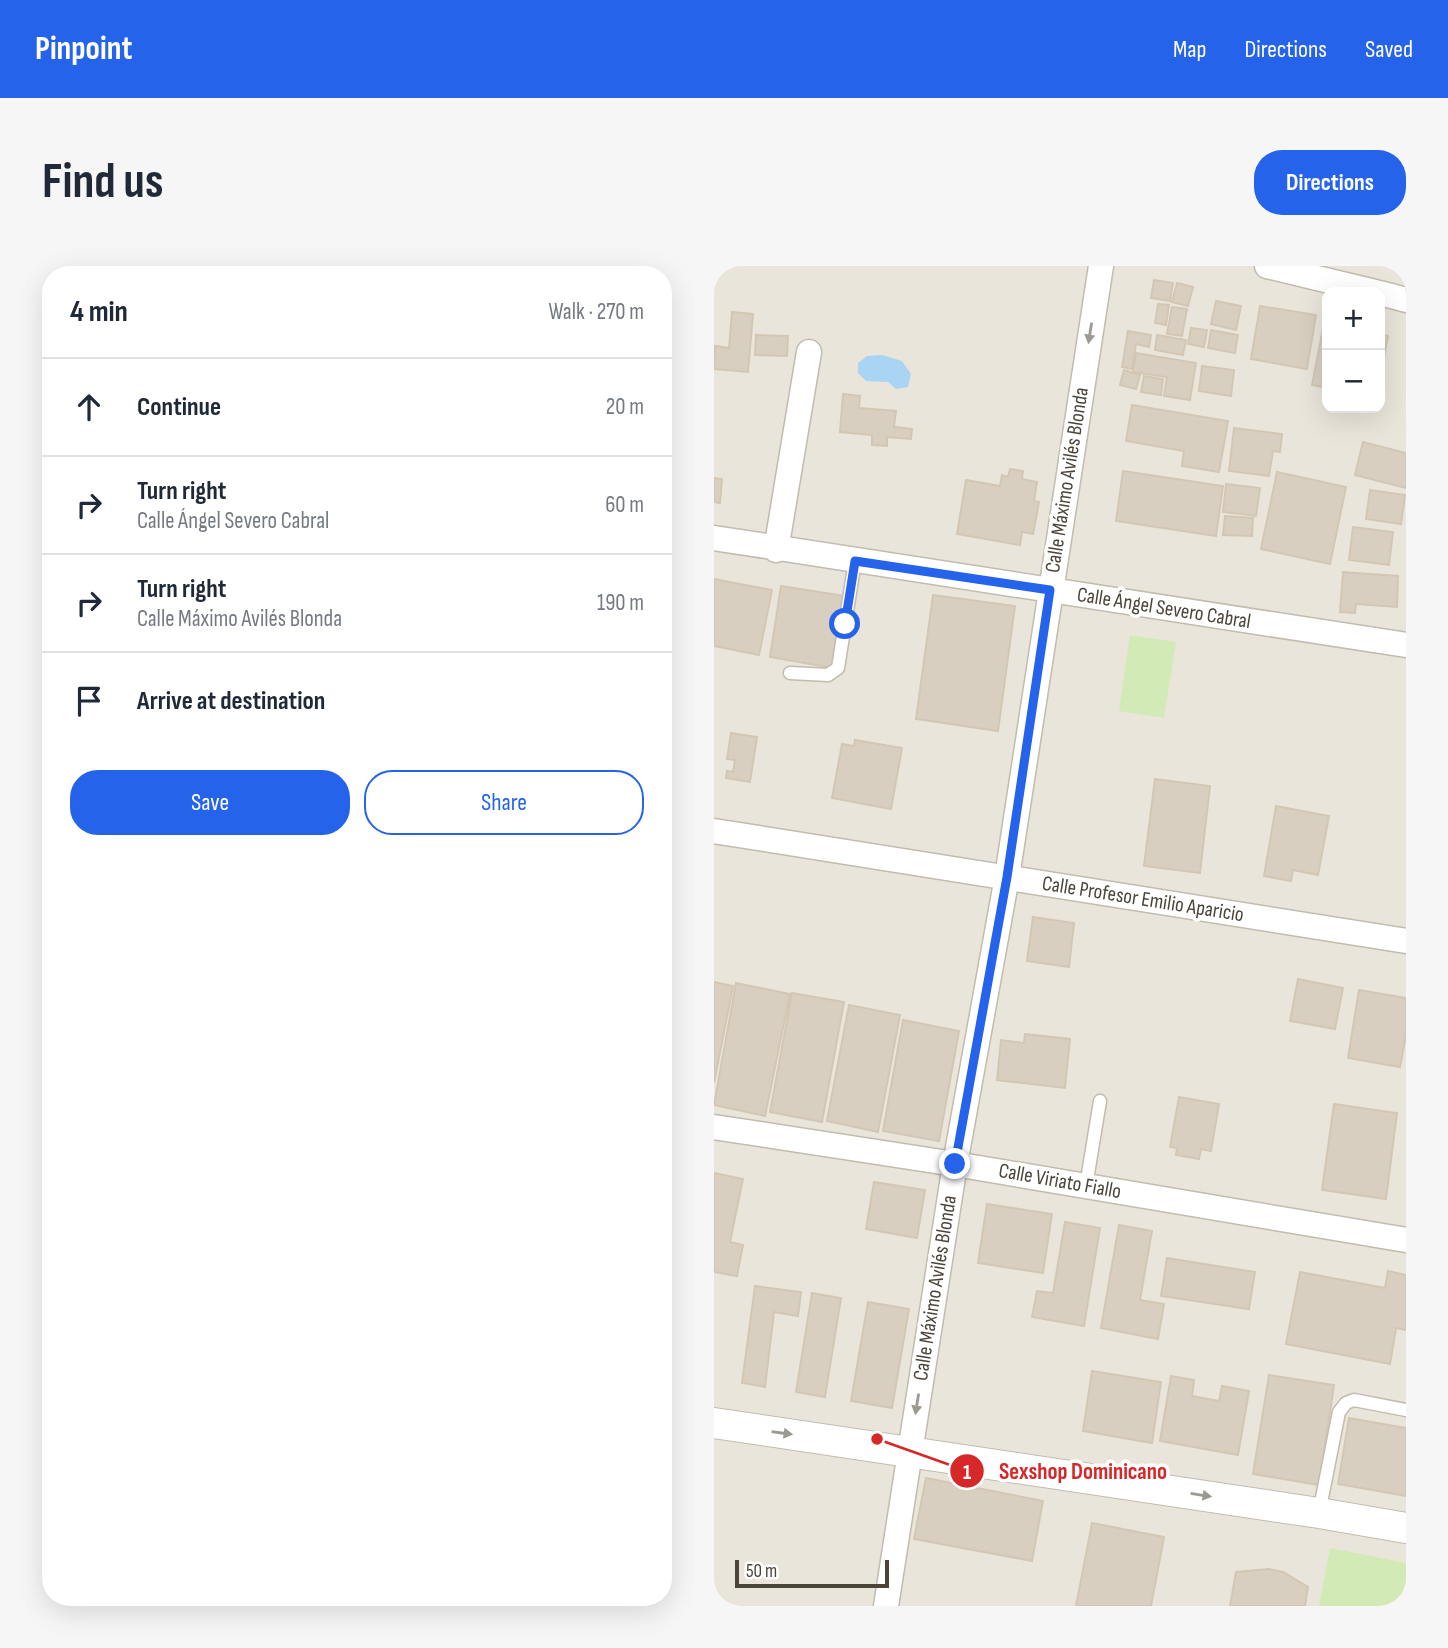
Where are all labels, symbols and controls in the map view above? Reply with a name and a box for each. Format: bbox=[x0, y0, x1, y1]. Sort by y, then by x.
text: Pinpoint bbox=[35, 29, 132, 69]
text: Map bbox=[1173, 35, 1206, 64]
text: Directions bbox=[1244, 35, 1327, 64]
text: Saved bbox=[1365, 35, 1413, 64]
button: Directions bbox=[1254, 150, 1406, 215]
text: Find us bbox=[42, 153, 164, 212]
map controls bbox=[1322, 287, 1385, 413]
button: + bbox=[1322, 287, 1385, 350]
text: 4 min bbox=[70, 294, 128, 330]
text: Walk · 270 m bbox=[549, 298, 644, 326]
one-way arrow bbox=[1085, 323, 1096, 345]
button: − bbox=[1322, 350, 1385, 413]
street label: Calle Máximo Avilés Blonda bbox=[1040, 386, 1094, 574]
icon: ahead bbox=[70, 388, 108, 426]
text: Continue bbox=[137, 392, 221, 423]
text: 20 m bbox=[606, 393, 644, 421]
text: Turn right bbox=[137, 476, 226, 507]
icon: right bbox=[70, 486, 108, 524]
text: 60 m bbox=[605, 491, 644, 519]
text: Calle Ángel Severo Cabral bbox=[137, 507, 329, 535]
text: Turn right bbox=[137, 574, 226, 605]
street label: Calle Ángel Severo Cabral bbox=[1075, 582, 1253, 634]
icon: right bbox=[70, 584, 108, 622]
text: 190 m bbox=[597, 589, 644, 617]
text: Calle Máximo Avilés Blonda bbox=[137, 605, 342, 633]
route start bbox=[829, 608, 860, 639]
icon: arrive bbox=[70, 682, 108, 720]
text: Arrive at destination bbox=[137, 686, 325, 717]
button: Save bbox=[70, 770, 350, 835]
button: Share bbox=[364, 770, 644, 835]
street label: Calle Profesor Emilio Aparicio bbox=[1040, 871, 1246, 927]
route end bbox=[939, 1148, 970, 1179]
street label: Calle Viriato Fiallo bbox=[997, 1158, 1123, 1204]
street label: Calle Máximo Avilés Blonda bbox=[908, 1194, 962, 1382]
one-way arrow bbox=[912, 1394, 923, 1416]
one-way arrow bbox=[771, 1428, 793, 1439]
callout: Sexshop Dominicano bbox=[950, 1449, 1181, 1493]
text: Sexshop Dominicano bbox=[999, 1458, 1167, 1486]
text: 1 bbox=[963, 1460, 971, 1485]
one-way arrow bbox=[1190, 1490, 1212, 1501]
scale bar bbox=[735, 1557, 889, 1589]
text: 50 m bbox=[746, 1560, 777, 1583]

